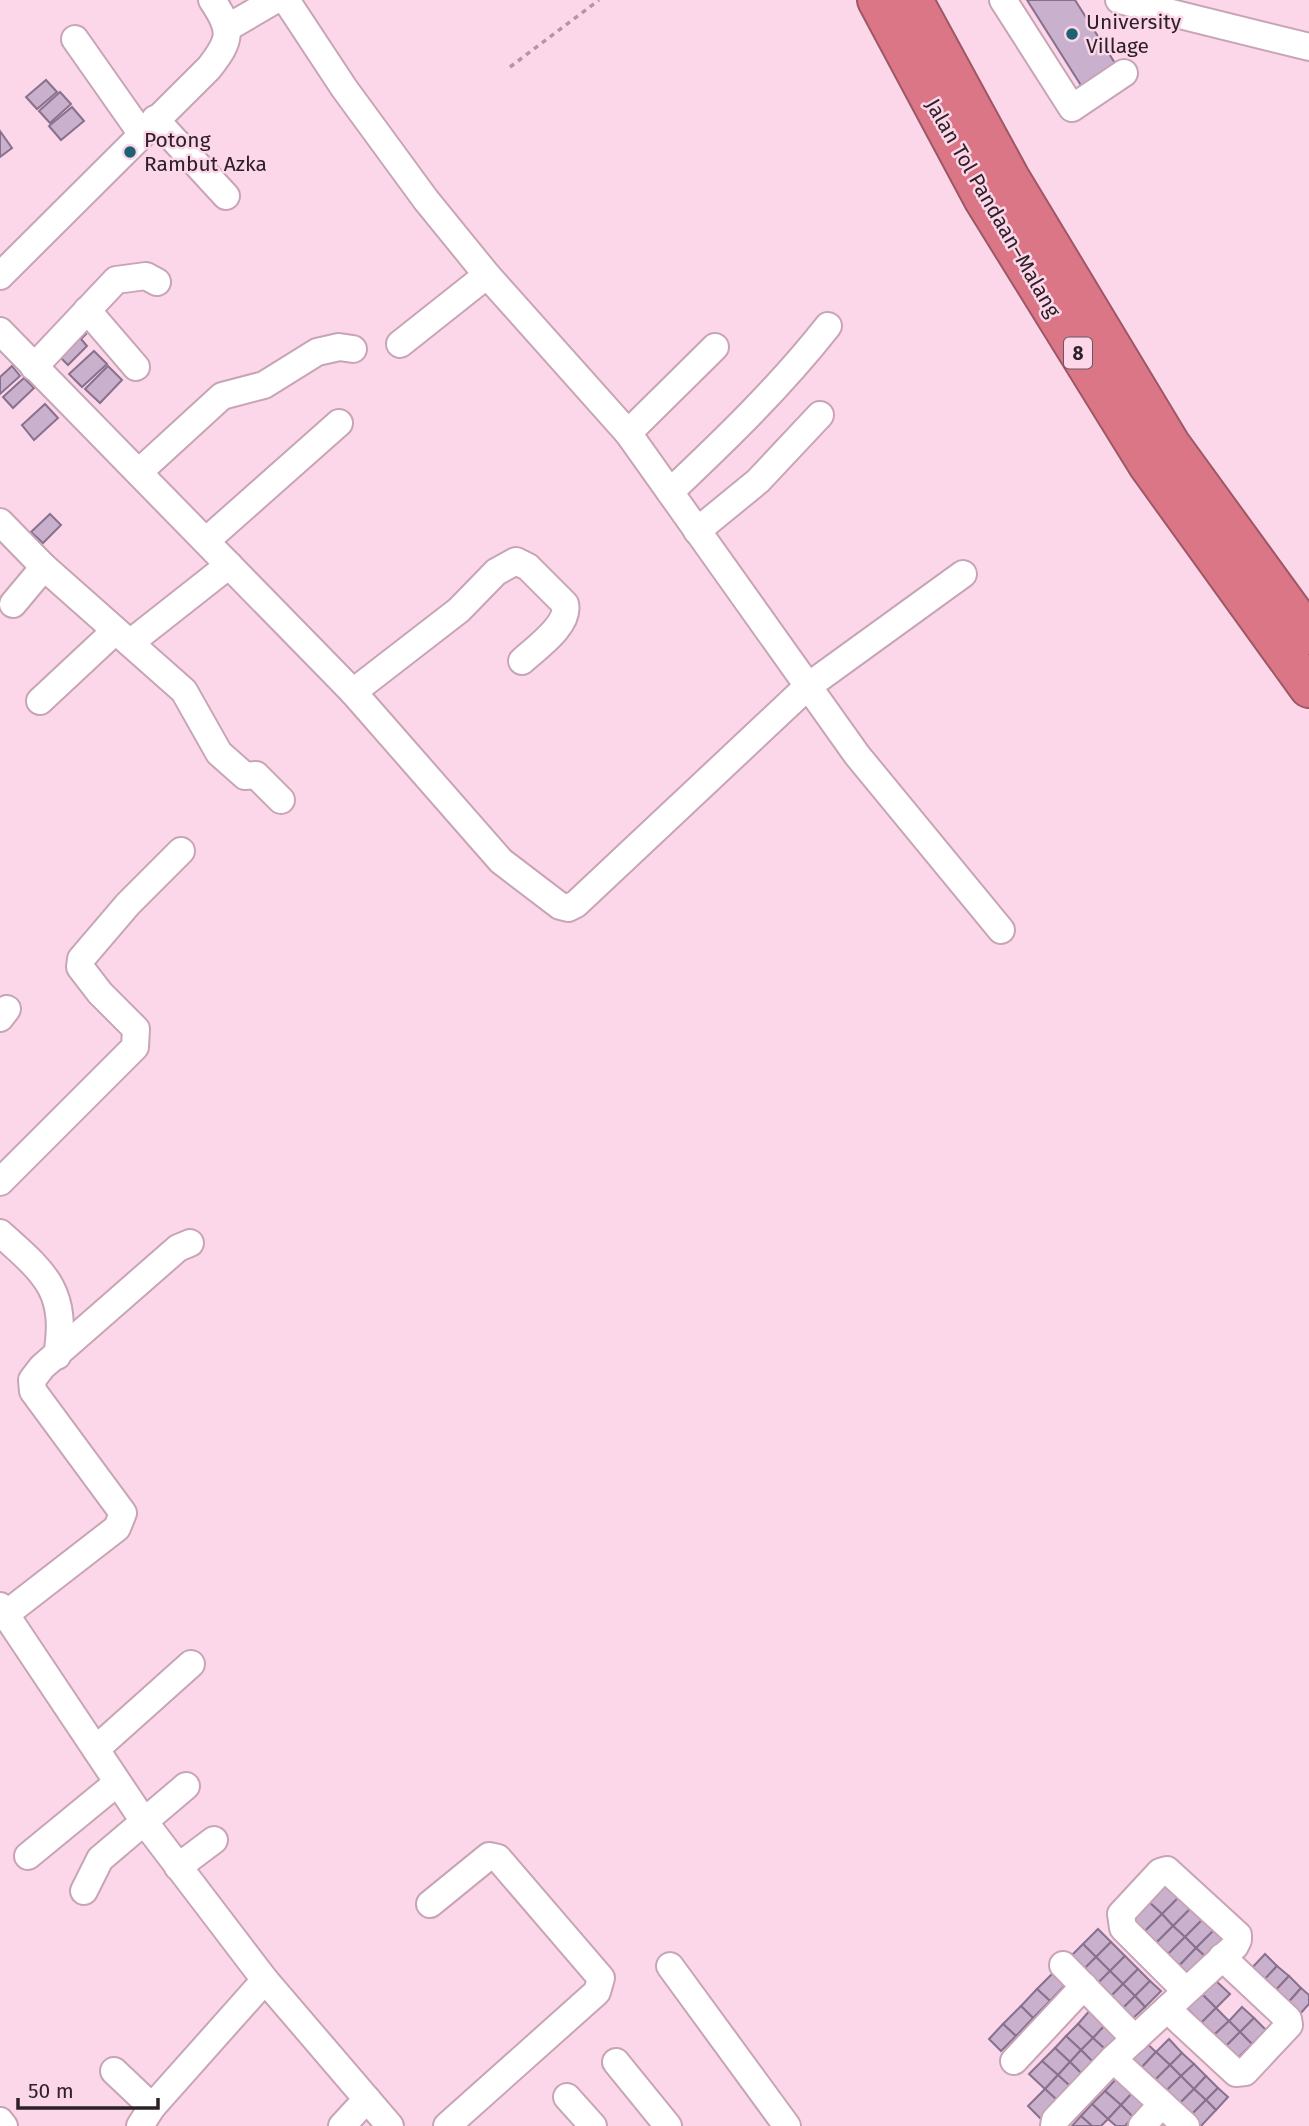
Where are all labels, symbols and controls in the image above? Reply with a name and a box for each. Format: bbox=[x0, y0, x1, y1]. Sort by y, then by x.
place label: University Village bbox=[1086, 9, 1182, 59]
marker: University Village bbox=[1064, 26, 1080, 42]
street label: Jalan Tol Pandaan–Malang bbox=[920, 94, 1066, 322]
place label: Potong Rambut Azka bbox=[144, 127, 267, 177]
marker: Potong Rambut Azka bbox=[122, 144, 138, 160]
road number: 8 bbox=[1064, 338, 1092, 368]
scale bar bbox=[18, 2066, 158, 2110]
text: 50 m bbox=[28, 2078, 74, 2104]

